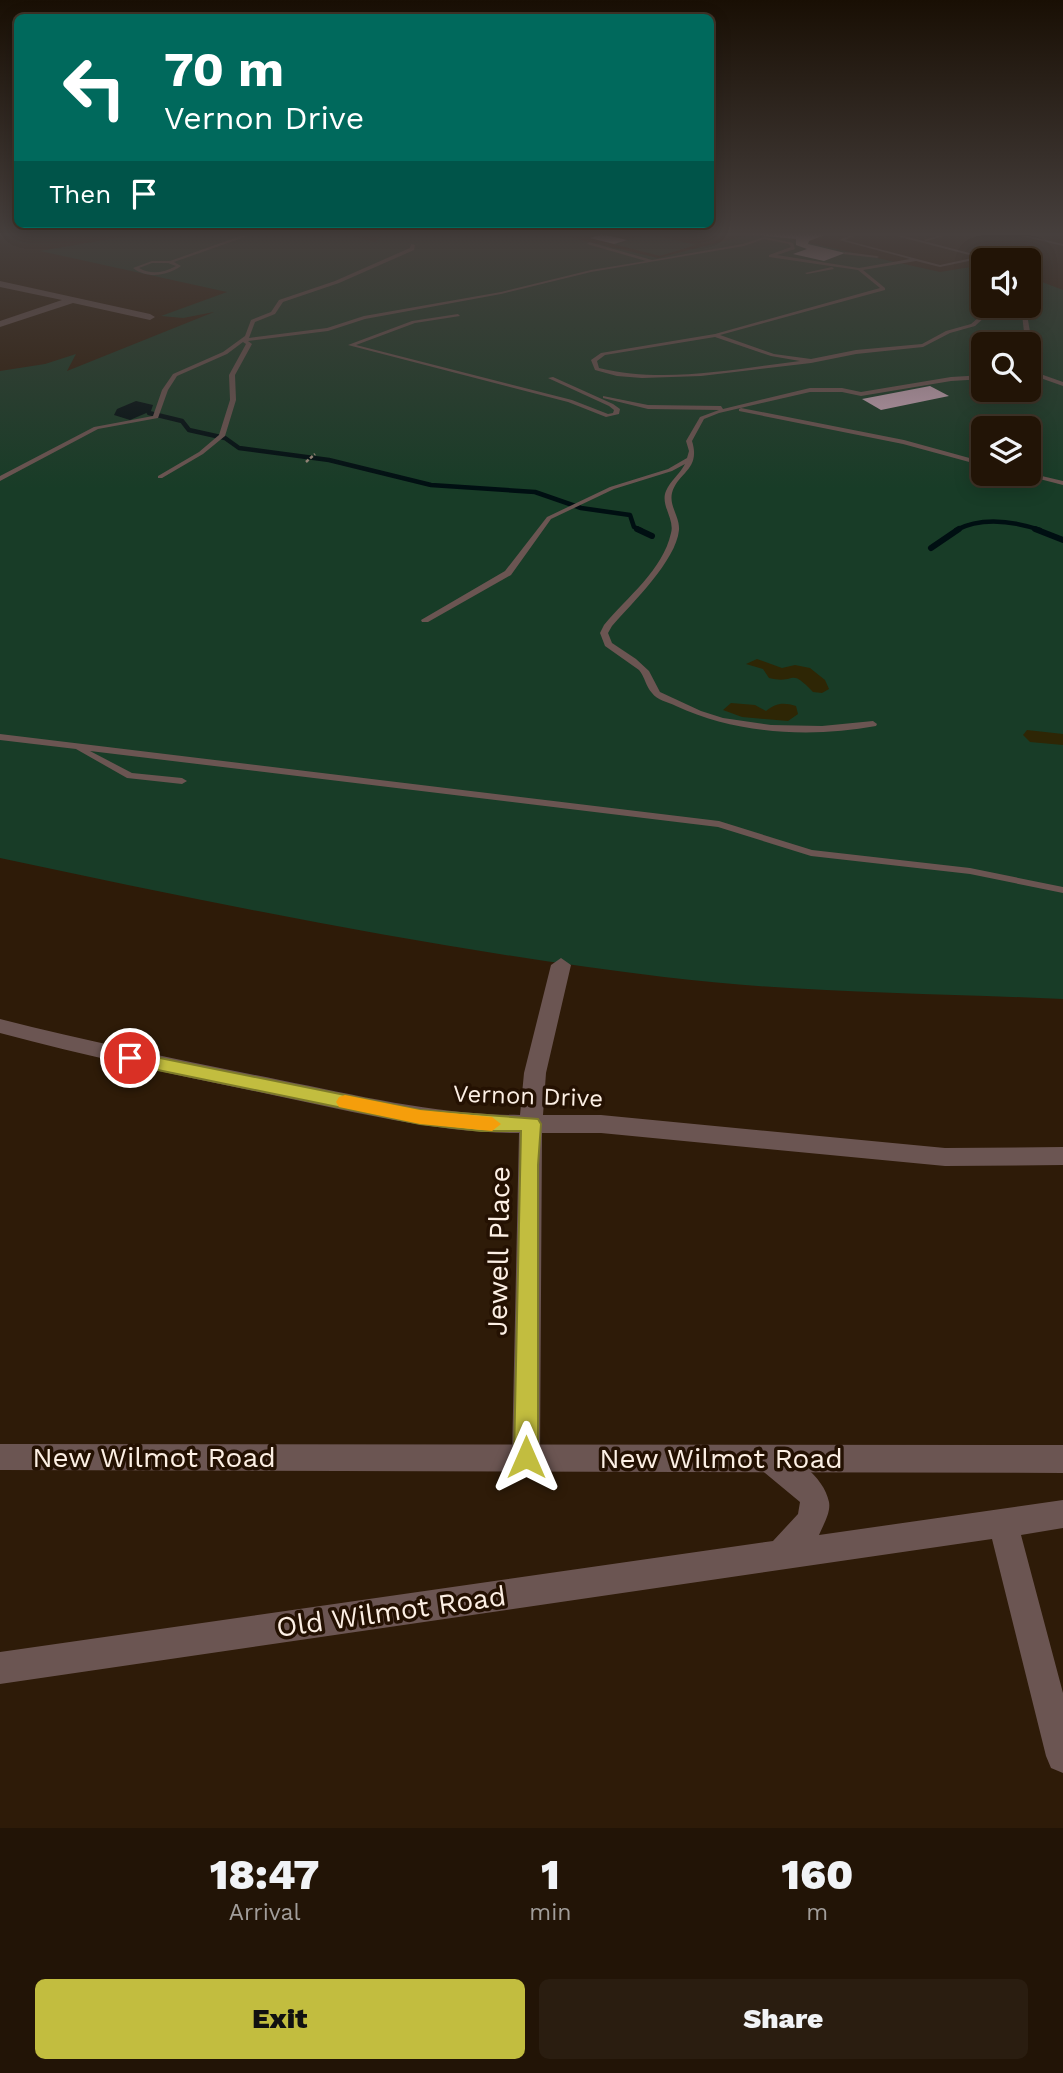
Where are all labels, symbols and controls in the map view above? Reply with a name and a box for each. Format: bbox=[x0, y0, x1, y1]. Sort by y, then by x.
text: 70 m bbox=[164, 40, 284, 98]
icon: left bbox=[49, 42, 140, 133]
text: Vernon Drive bbox=[164, 99, 364, 137]
icon: arrive bbox=[125, 175, 163, 213]
text: Then bbox=[49, 179, 111, 209]
map controls bbox=[971, 248, 1041, 486]
button: sound bbox=[971, 248, 1041, 318]
button: search bbox=[971, 332, 1041, 402]
button: layers bbox=[971, 416, 1041, 486]
pin bbox=[100, 1028, 160, 1088]
icon: arrive bbox=[111, 1039, 149, 1077]
street label: Vernon Drive bbox=[453, 1079, 603, 1113]
street label: Jewell Place bbox=[481, 1166, 516, 1336]
position arrow bbox=[489, 1420, 563, 1494]
street label: New Wilmot Road bbox=[32, 1441, 276, 1474]
street label: New Wilmot Road bbox=[599, 1442, 843, 1475]
street label: Old Wilmot Road bbox=[274, 1579, 508, 1644]
text: 18:47 bbox=[210, 1850, 320, 1899]
text: 1 bbox=[541, 1850, 560, 1899]
text: 160 bbox=[781, 1850, 853, 1899]
text: Arrival bbox=[229, 1899, 301, 1926]
text: min bbox=[529, 1899, 572, 1926]
text: m bbox=[806, 1899, 828, 1926]
button: Exit bbox=[35, 1979, 525, 2059]
button: Share bbox=[539, 1979, 1028, 2059]

